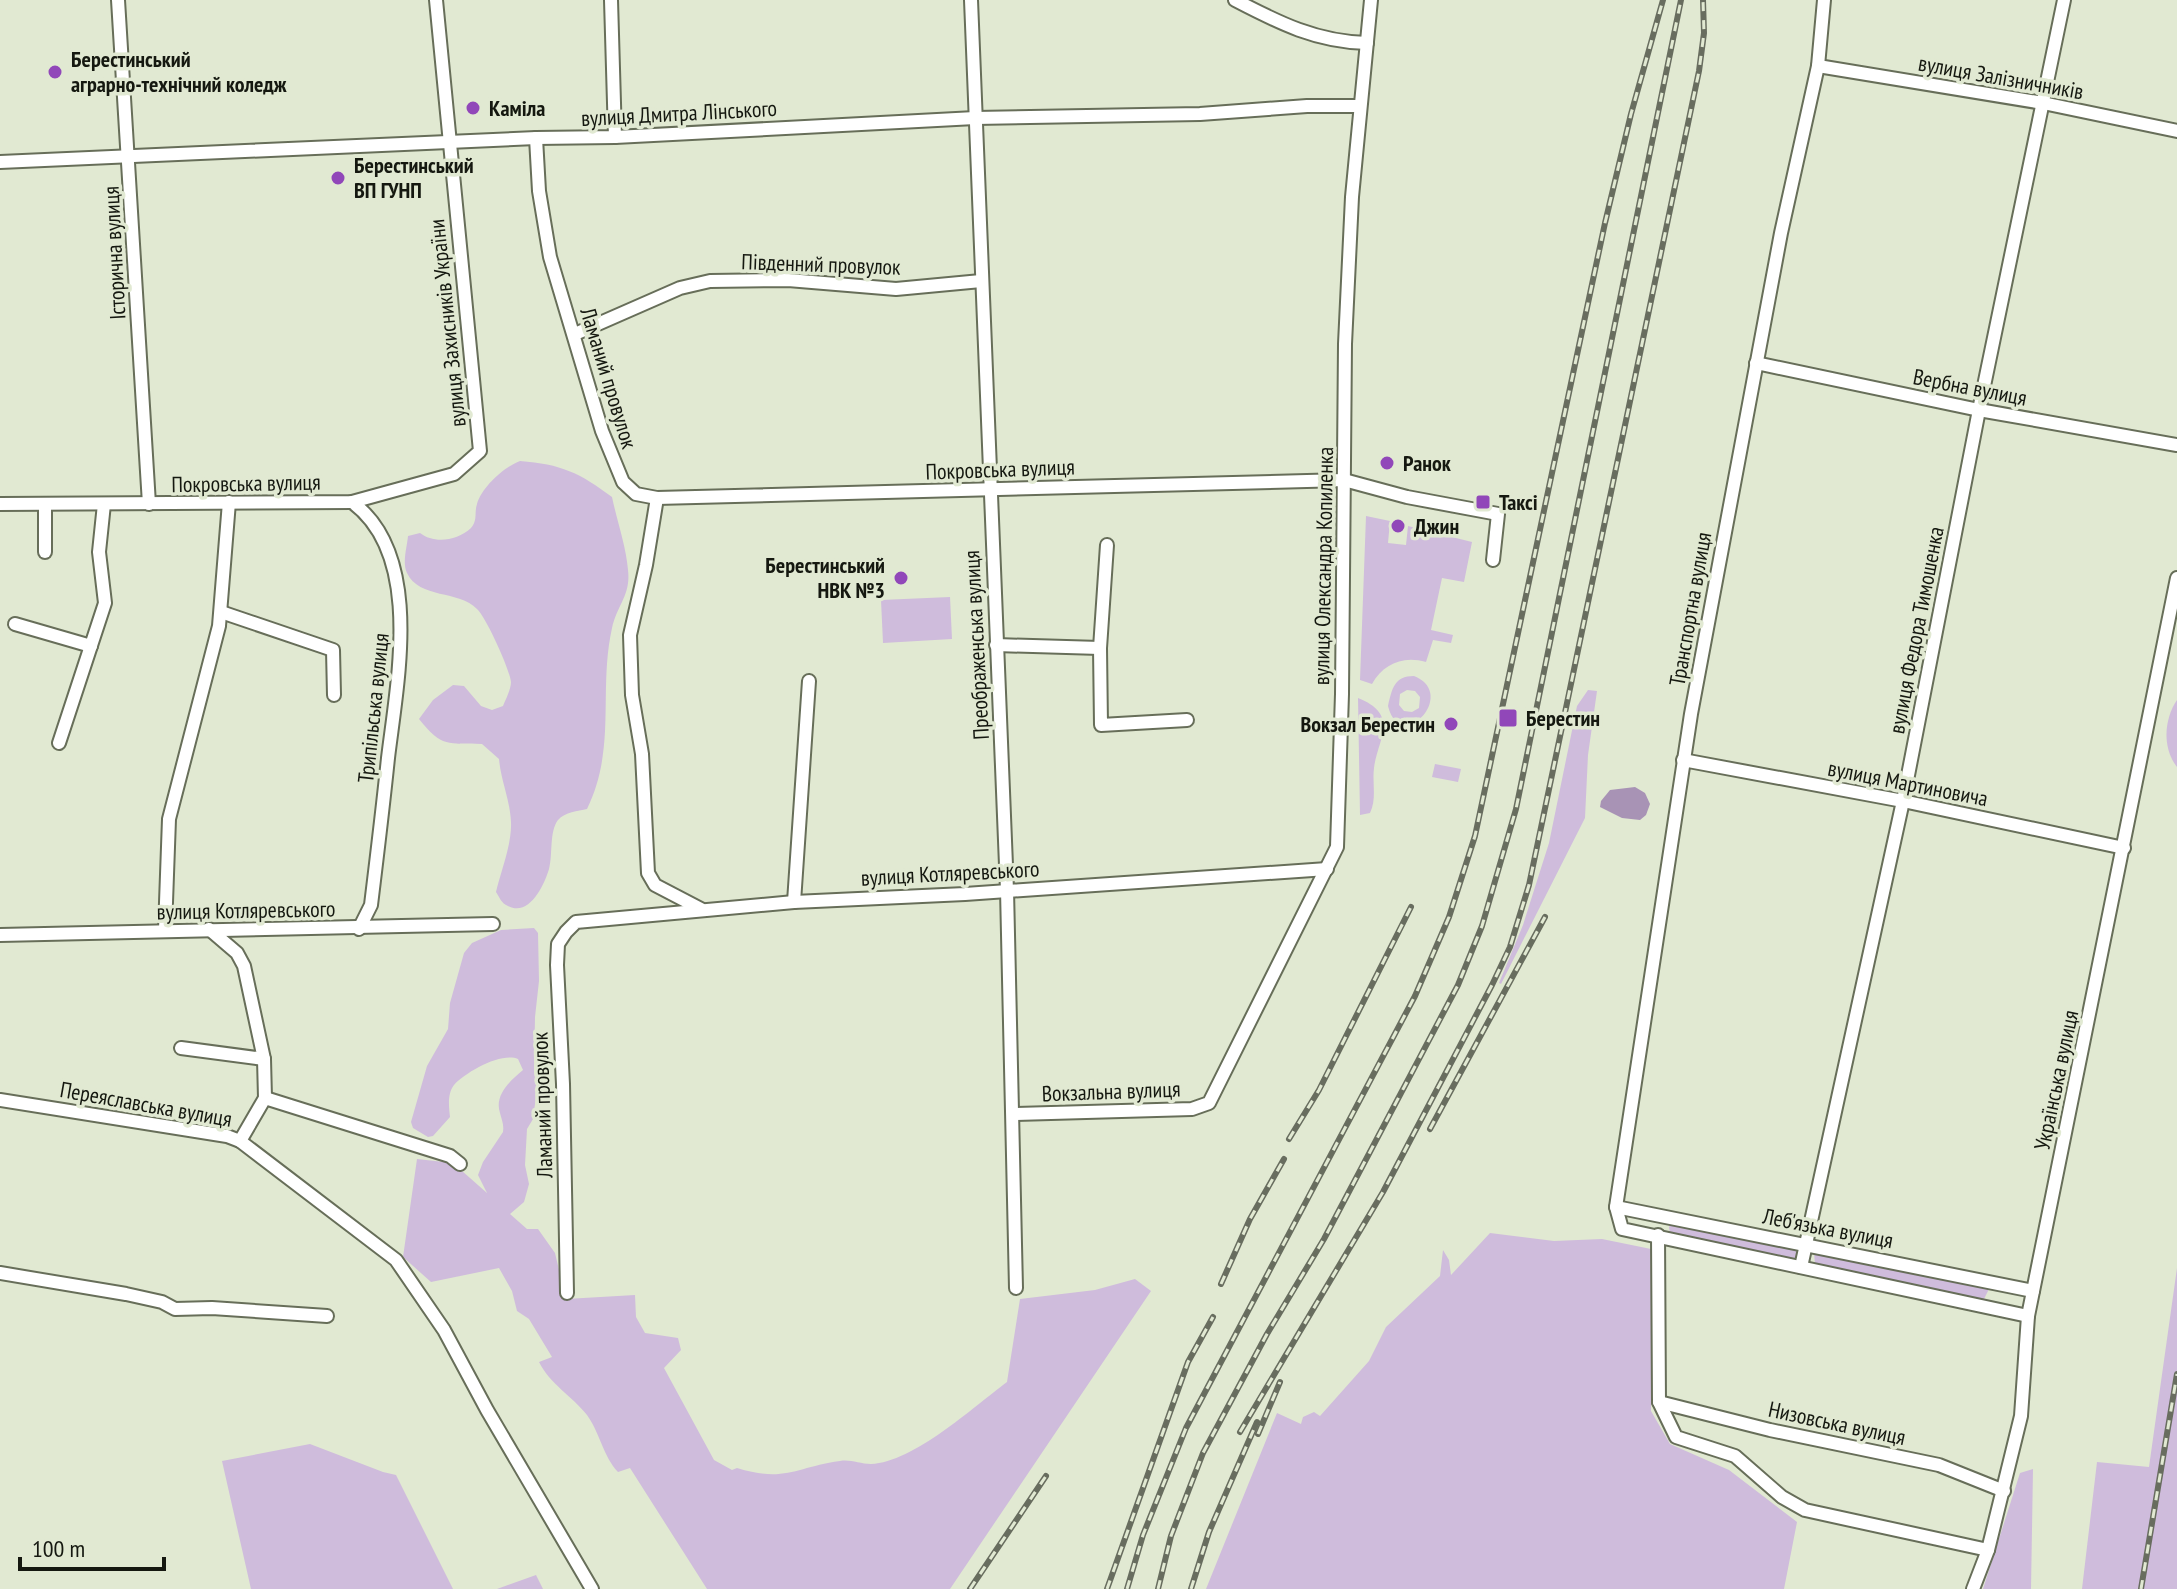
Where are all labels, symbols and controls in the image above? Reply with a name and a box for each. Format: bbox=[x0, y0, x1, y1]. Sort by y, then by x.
place label: Берестинський аграрно-технічний коледж bbox=[71, 45, 287, 98]
street label: вулиця Залізничників bbox=[1916, 49, 2086, 105]
marker: Берестинський аграрно-технічний коледж bbox=[46, 63, 64, 81]
place label: Каміла bbox=[489, 94, 545, 122]
street label: вулиця Дмитра Лінського bbox=[580, 94, 778, 132]
marker: Каміла bbox=[464, 99, 482, 117]
place label: Берестинський ВП ГУНП bbox=[354, 151, 474, 204]
marker: Берестинський ВП ГУНП bbox=[329, 169, 347, 187]
street label: Історична вулиця bbox=[97, 186, 131, 320]
street label: вулиця Захисників України bbox=[422, 218, 472, 428]
street label: Південний провулок bbox=[741, 247, 902, 281]
street label: Ламаний провулок bbox=[574, 303, 644, 452]
street label: Вербна вулиця bbox=[1911, 362, 2029, 412]
street label: вулиця Олександра Копиленка bbox=[1307, 447, 1339, 685]
place label: Ранок bbox=[1403, 449, 1452, 477]
street label: Покровська вулиця bbox=[925, 452, 1075, 486]
marker: Ранок bbox=[1378, 454, 1396, 472]
street label: Покровська вулиця bbox=[171, 468, 321, 498]
place label: Таксі bbox=[1499, 488, 1538, 516]
marker: Таксі bbox=[1474, 493, 1492, 511]
place label: Джин bbox=[1414, 512, 1459, 540]
marker: Джин bbox=[1389, 517, 1407, 535]
street label: вулиця Федора Тимошенка bbox=[1882, 524, 1950, 736]
street label: Транспортна вулиця bbox=[1663, 530, 1717, 688]
street label: Преображенська вулиця bbox=[957, 550, 995, 740]
place label: Берестинський НВК №3 bbox=[765, 551, 885, 604]
marker: Берестинський НВК №3 bbox=[892, 569, 910, 587]
street label: Трипільська вулиця bbox=[351, 632, 395, 784]
place label: Берестин bbox=[1526, 704, 1600, 732]
marker: Берестин bbox=[1497, 707, 1519, 729]
place label: Вокзал Берестин bbox=[1300, 710, 1435, 738]
marker: Вокзал Берестин bbox=[1442, 715, 1460, 733]
street label: вулиця Мартиновича bbox=[1826, 754, 1990, 812]
street label: вулиця Котляревського bbox=[860, 854, 1040, 892]
street label: вулиця Котляревського bbox=[156, 894, 336, 926]
street label: Українська вулиця bbox=[2028, 1008, 2084, 1152]
street label: Ламаний провулок bbox=[525, 1031, 559, 1179]
street label: Переяславська вулиця bbox=[58, 1075, 234, 1133]
street label: Вокзальна вулиця bbox=[1041, 1075, 1181, 1107]
street label: Леб'язька вулиця bbox=[1760, 1201, 1896, 1254]
street label: Низовська вулиця bbox=[1766, 1395, 1908, 1451]
scale bar bbox=[20, 1521, 164, 1571]
text: 100 m bbox=[32, 1533, 85, 1564]

